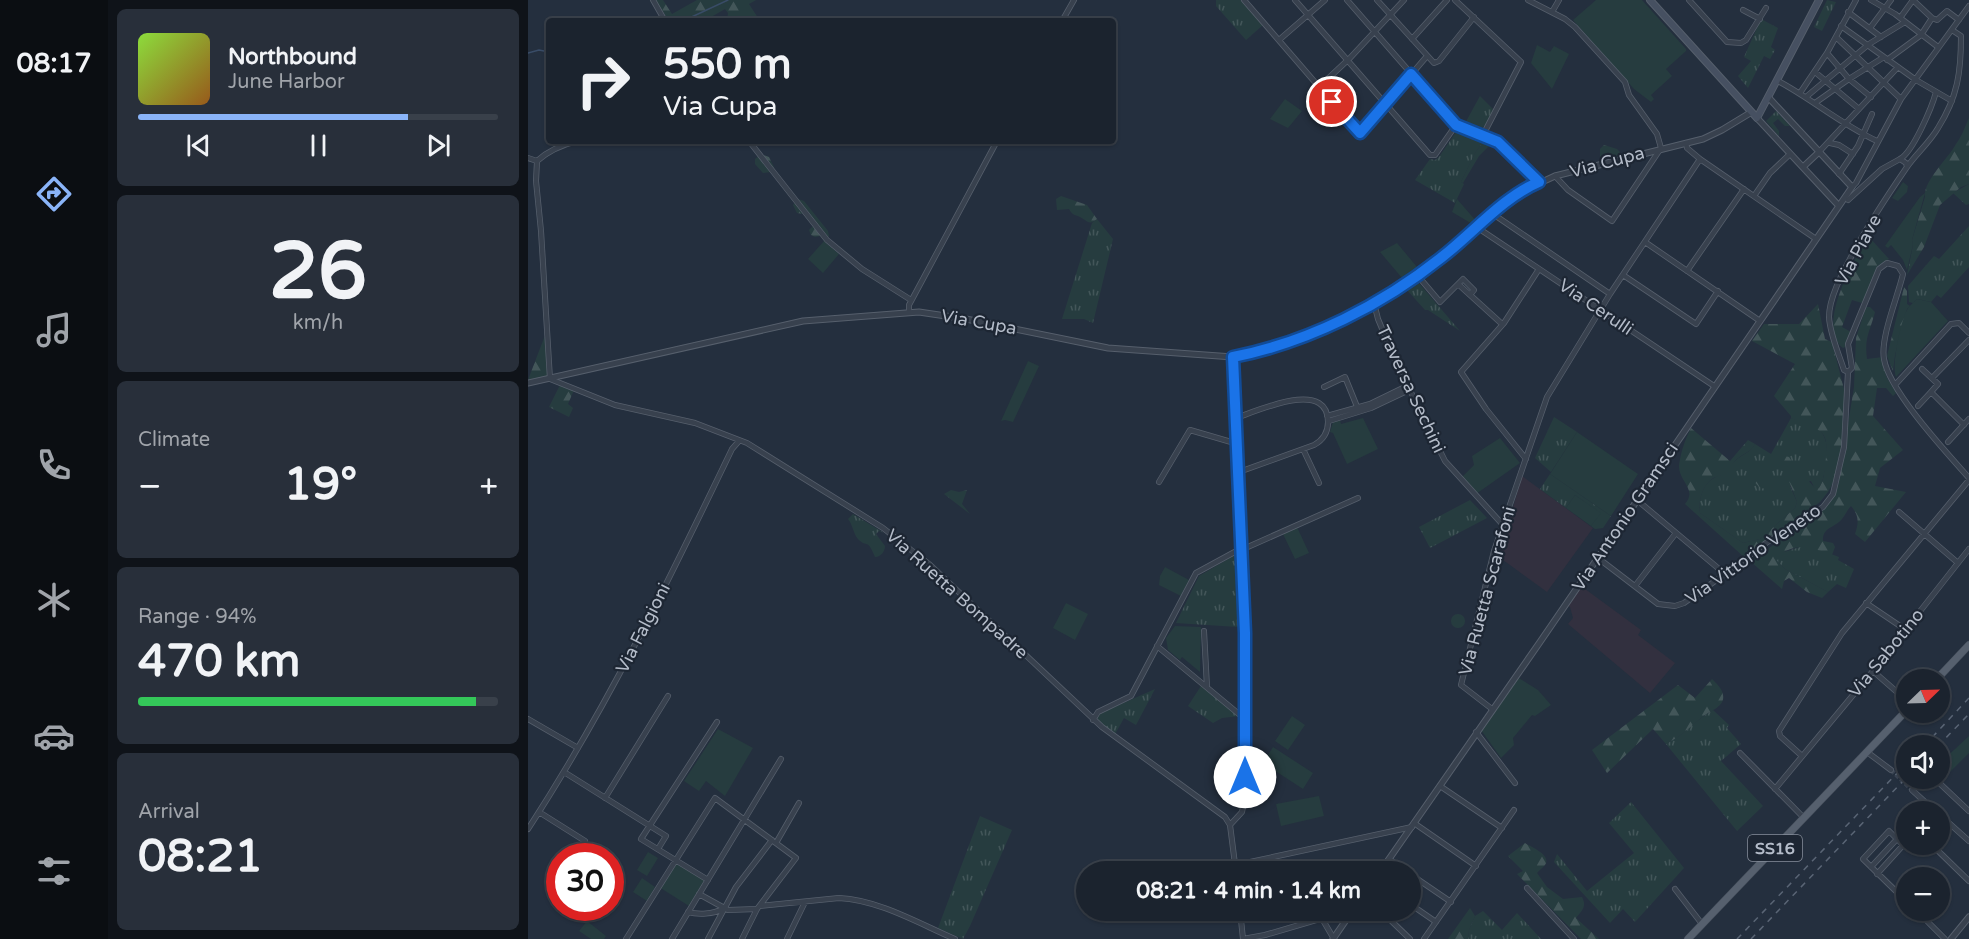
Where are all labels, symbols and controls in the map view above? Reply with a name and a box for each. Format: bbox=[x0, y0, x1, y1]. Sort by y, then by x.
text: 550 m bbox=[663, 39, 792, 90]
icon: right bbox=[564, 42, 642, 120]
text: Northbound bbox=[228, 44, 357, 70]
text: 08:17 bbox=[17, 47, 91, 80]
text: June Harbor bbox=[228, 70, 345, 94]
pin bbox=[1306, 76, 1357, 127]
icon: arrive bbox=[1315, 85, 1348, 118]
text: Via Cupa bbox=[663, 90, 778, 123]
icon: previous bbox=[182, 129, 215, 162]
icon: pause bbox=[302, 129, 335, 162]
icon: next bbox=[422, 129, 455, 162]
street label: Via Cupa bbox=[1567, 141, 1647, 183]
icon: directions bbox=[33, 173, 75, 215]
street label: Via Piave bbox=[1830, 211, 1886, 289]
text: 26 bbox=[269, 225, 367, 319]
street label: Via Cerulli bbox=[1554, 274, 1638, 340]
street label: Via Cupa bbox=[939, 305, 1019, 339]
icon: music bbox=[33, 309, 75, 351]
text: km/h bbox=[293, 311, 343, 335]
street label: Traversa Sechini bbox=[1372, 322, 1450, 456]
text: Climate bbox=[138, 428, 210, 452]
street label: Via Antonio Gramsci bbox=[1567, 439, 1683, 595]
icon: phone bbox=[33, 444, 75, 486]
text: 19° bbox=[284, 458, 357, 512]
text: − bbox=[138, 467, 162, 506]
text: + bbox=[479, 467, 498, 506]
street label: Via Vittorio Veneto bbox=[1681, 499, 1825, 609]
street label: Via Ruetta Scarafoni bbox=[1454, 504, 1520, 678]
street label: Via Ruetta Bompadre bbox=[881, 524, 1033, 664]
icon: climate bbox=[33, 579, 75, 621]
street label: Via Falgioni bbox=[611, 579, 675, 677]
street label: Via Sabotino bbox=[1843, 604, 1929, 702]
text: Range · 94% bbox=[138, 605, 257, 629]
text: 470 km bbox=[138, 635, 300, 689]
north arrow bbox=[1896, 669, 1950, 723]
map controls bbox=[1896, 669, 1950, 921]
icon: car bbox=[33, 715, 75, 757]
button: sound bbox=[1896, 735, 1950, 789]
position arrow bbox=[1213, 745, 1277, 809]
text: Arrival bbox=[138, 800, 200, 824]
button: + bbox=[1896, 801, 1950, 855]
text: 08:21 bbox=[138, 830, 263, 884]
road number: SS16 bbox=[1748, 835, 1802, 861]
speed limit sign: 30 bbox=[546, 843, 624, 921]
icon: filters bbox=[33, 850, 75, 892]
button: − bbox=[1896, 867, 1950, 921]
text: 08:21 · 4 min · 1.4 km bbox=[1136, 878, 1361, 904]

